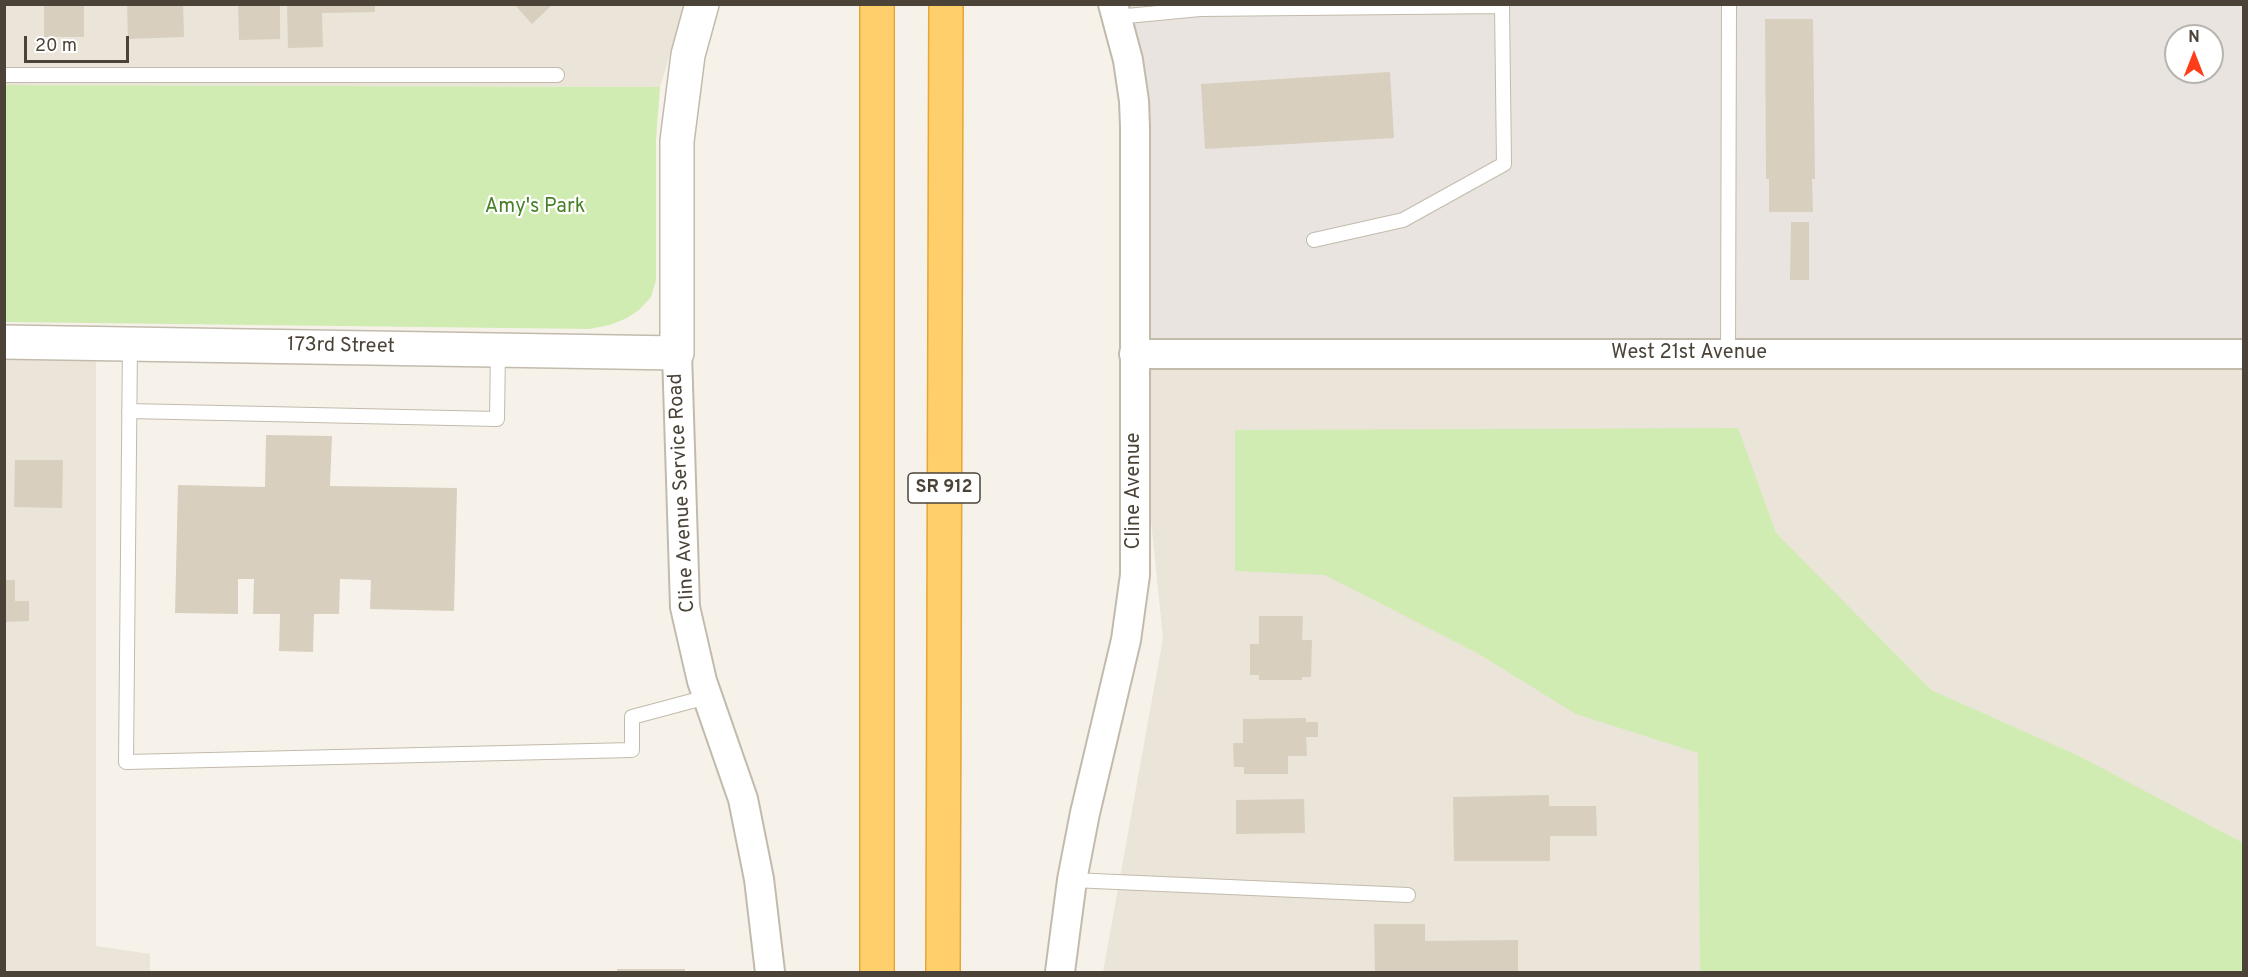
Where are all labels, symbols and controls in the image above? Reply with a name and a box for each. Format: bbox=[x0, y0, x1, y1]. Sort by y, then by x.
scale bar bbox=[27, 24, 132, 62]
north arrow bbox=[2164, 24, 2224, 84]
text: N bbox=[2188, 28, 2200, 48]
text: 20 m bbox=[35, 35, 77, 58]
park label: Amy's Park bbox=[485, 196, 585, 220]
street label: 173rd Street bbox=[287, 334, 395, 360]
street label: West 21st Avenue bbox=[1611, 342, 1767, 366]
street label: Cline Avenue Service Road bbox=[665, 373, 701, 613]
street label: Cline Avenue bbox=[1123, 432, 1147, 550]
road number: SR 912 bbox=[908, 473, 980, 503]

